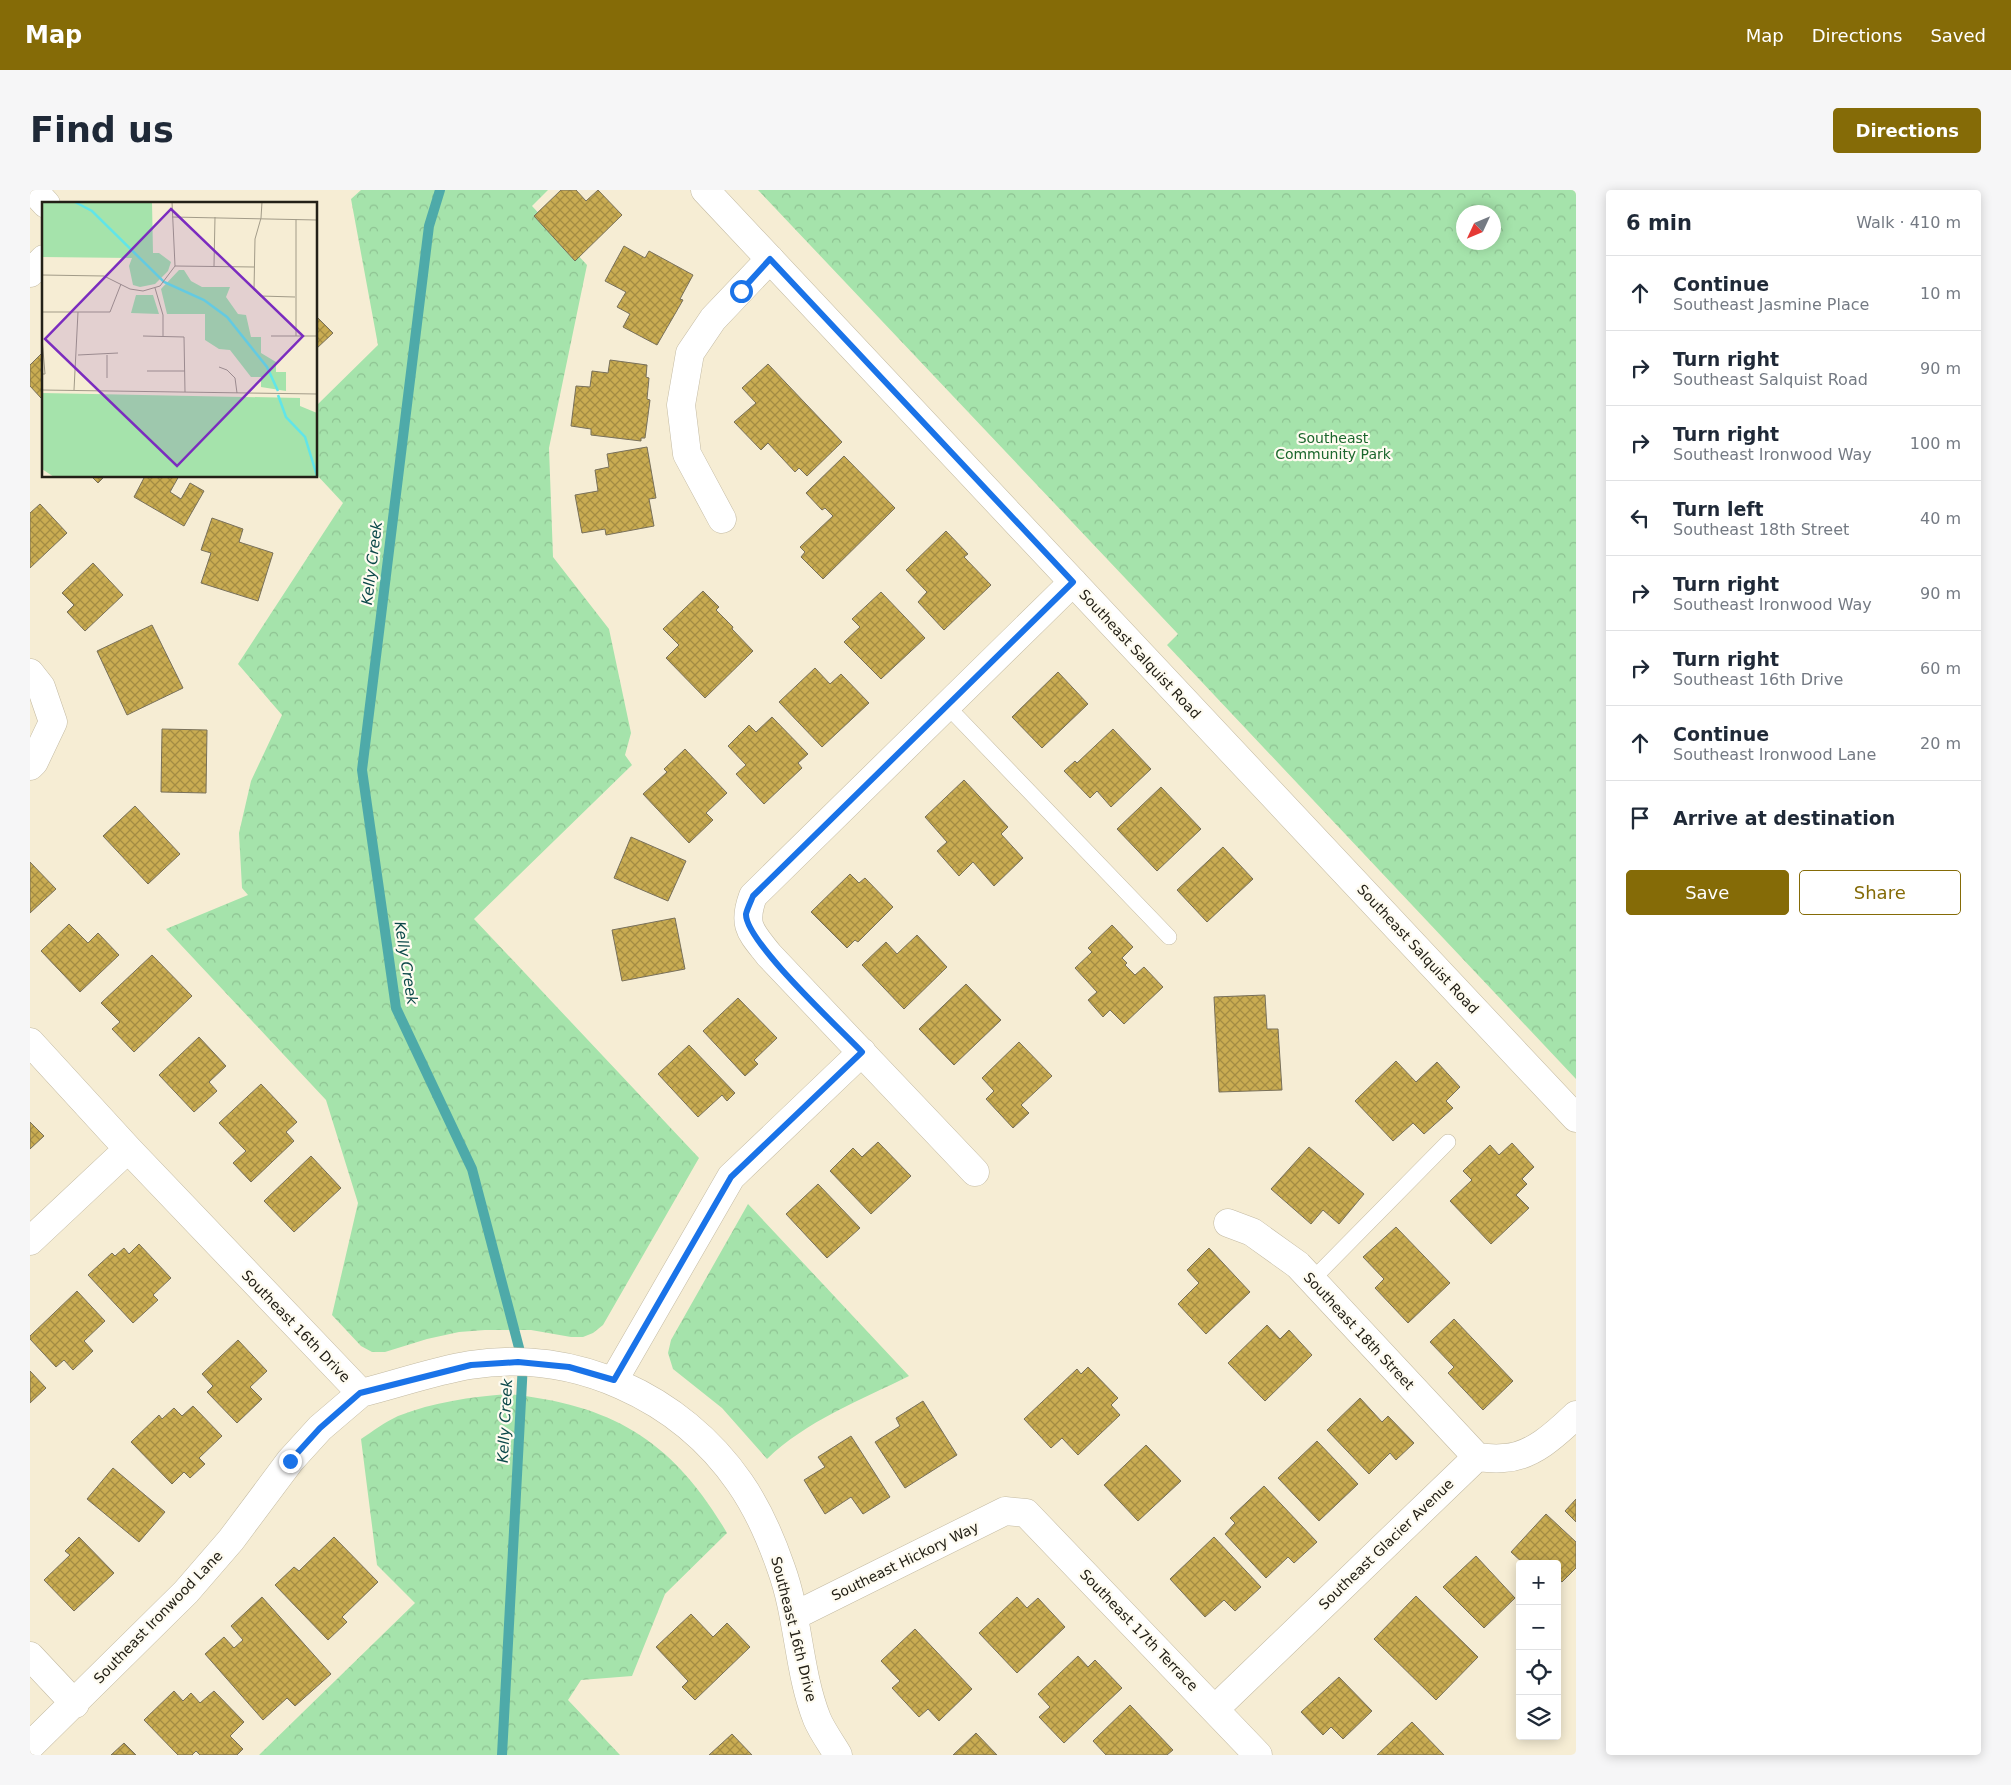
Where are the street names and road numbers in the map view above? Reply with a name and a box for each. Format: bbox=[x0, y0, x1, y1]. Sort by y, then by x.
street label: Southeast Salquist Road bbox=[1076, 586, 1204, 722]
street label: Southeast Salquist Road bbox=[1354, 881, 1482, 1017]
street label: Southeast 16th Drive bbox=[238, 1267, 354, 1385]
street label: Southeast 18th Street bbox=[1301, 1269, 1418, 1393]
street label: Southeast Glacier Avenue bbox=[1315, 1475, 1457, 1613]
street label: Southeast Hickory Way bbox=[829, 1518, 981, 1604]
street label: Southeast Ironwood Lane bbox=[90, 1547, 226, 1687]
street label: Southeast 16th Drive bbox=[768, 1555, 820, 1703]
street label: Southeast 17th Terrace bbox=[1077, 1566, 1201, 1694]

